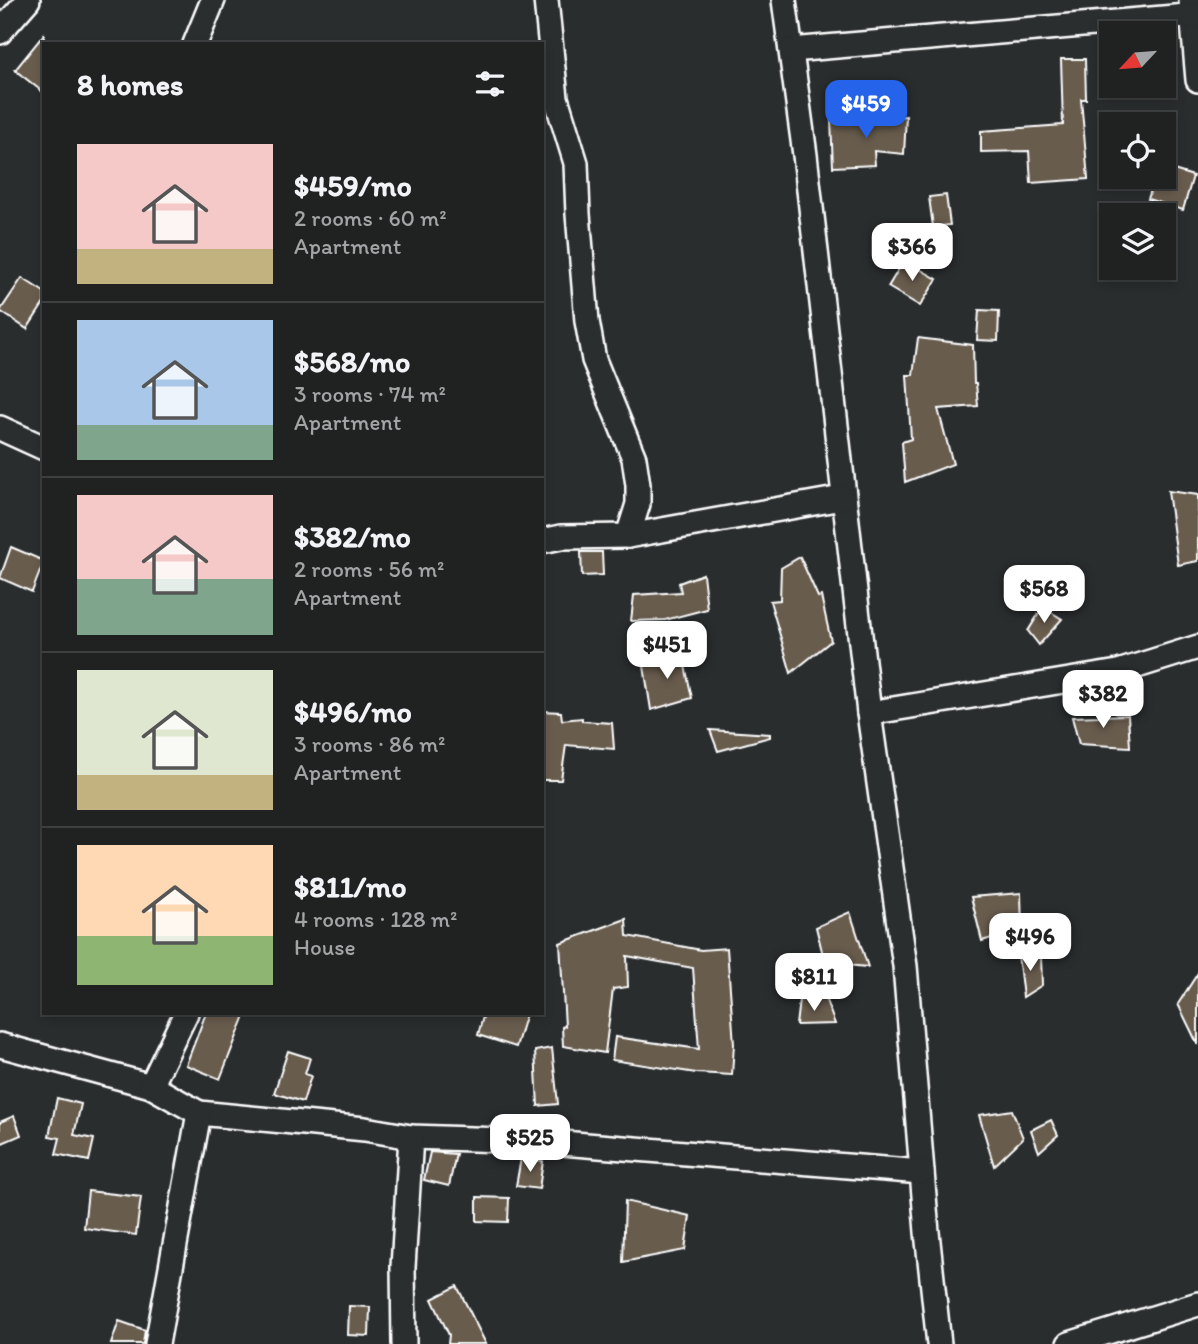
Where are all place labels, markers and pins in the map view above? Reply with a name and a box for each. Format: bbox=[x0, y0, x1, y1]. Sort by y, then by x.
pin: $459 bbox=[825, 80, 907, 140]
pin: $366 bbox=[871, 224, 953, 283]
pin: $568 bbox=[1003, 566, 1085, 625]
pin: $451 bbox=[626, 622, 708, 681]
pin: $382 bbox=[1062, 670, 1144, 730]
pin: $496 bbox=[989, 914, 1071, 973]
pin: $811 bbox=[773, 954, 855, 1013]
pin: $525 bbox=[489, 1114, 571, 1174]

